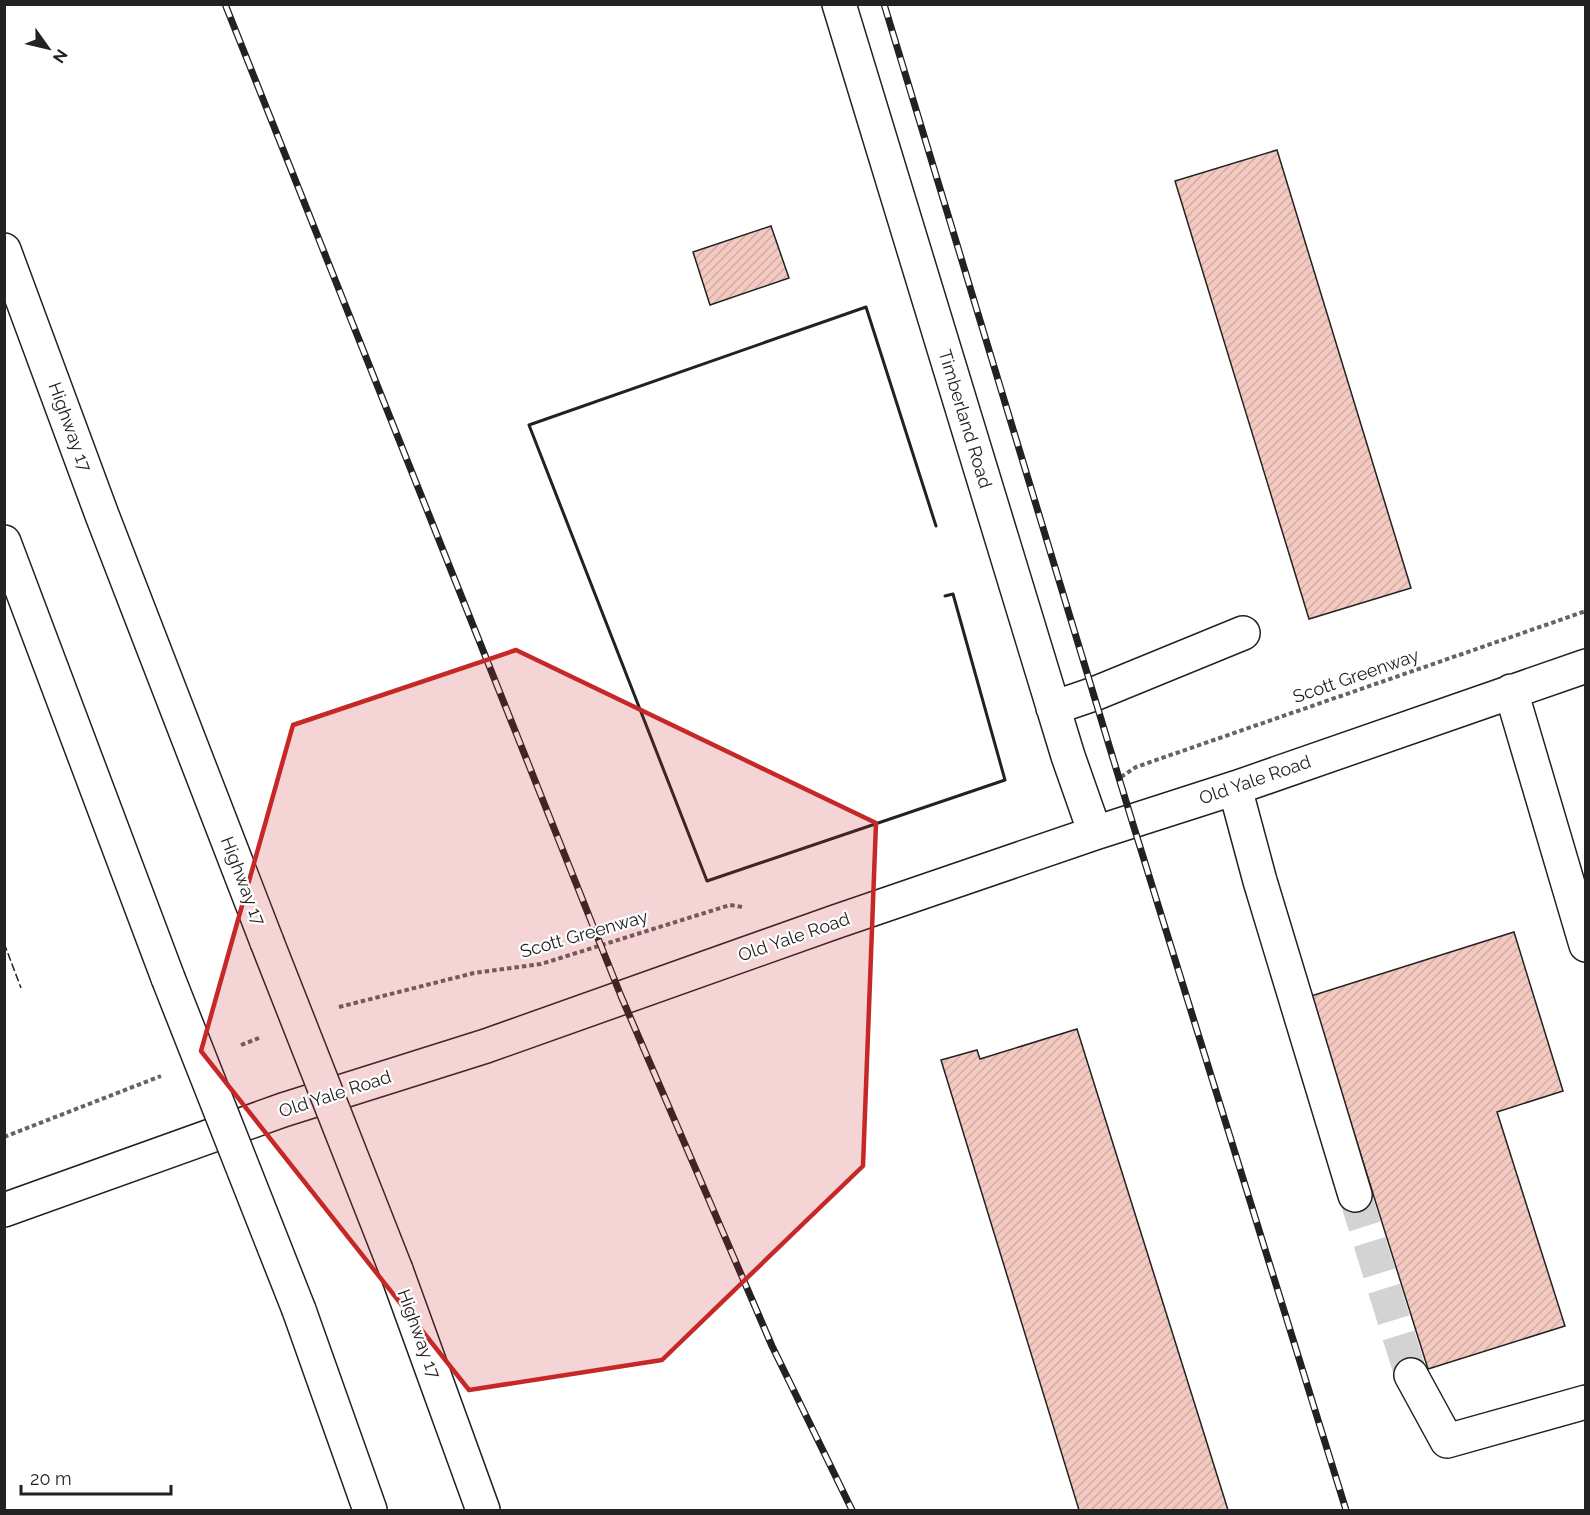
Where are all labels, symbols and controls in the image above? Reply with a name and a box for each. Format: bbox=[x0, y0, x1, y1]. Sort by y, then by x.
north arrow bbox=[18, 18, 78, 78]
text: N bbox=[49, 46, 71, 66]
street label: Timberland Road bbox=[934, 347, 997, 491]
street label: Highway 17 bbox=[45, 379, 96, 475]
street label: Scott Greenway bbox=[1290, 644, 1422, 707]
street label: Old Yale Road bbox=[1196, 751, 1313, 808]
street label: Highway 17 bbox=[217, 833, 270, 929]
street label: Scott Greenway bbox=[518, 905, 650, 962]
street label: Old Yale Road bbox=[735, 908, 852, 965]
street label: Old Yale Road bbox=[276, 1066, 394, 1122]
street label: Highway 17 bbox=[394, 1286, 445, 1382]
scale bar bbox=[21, 1458, 171, 1496]
text: 20 m bbox=[30, 1468, 72, 1489]

